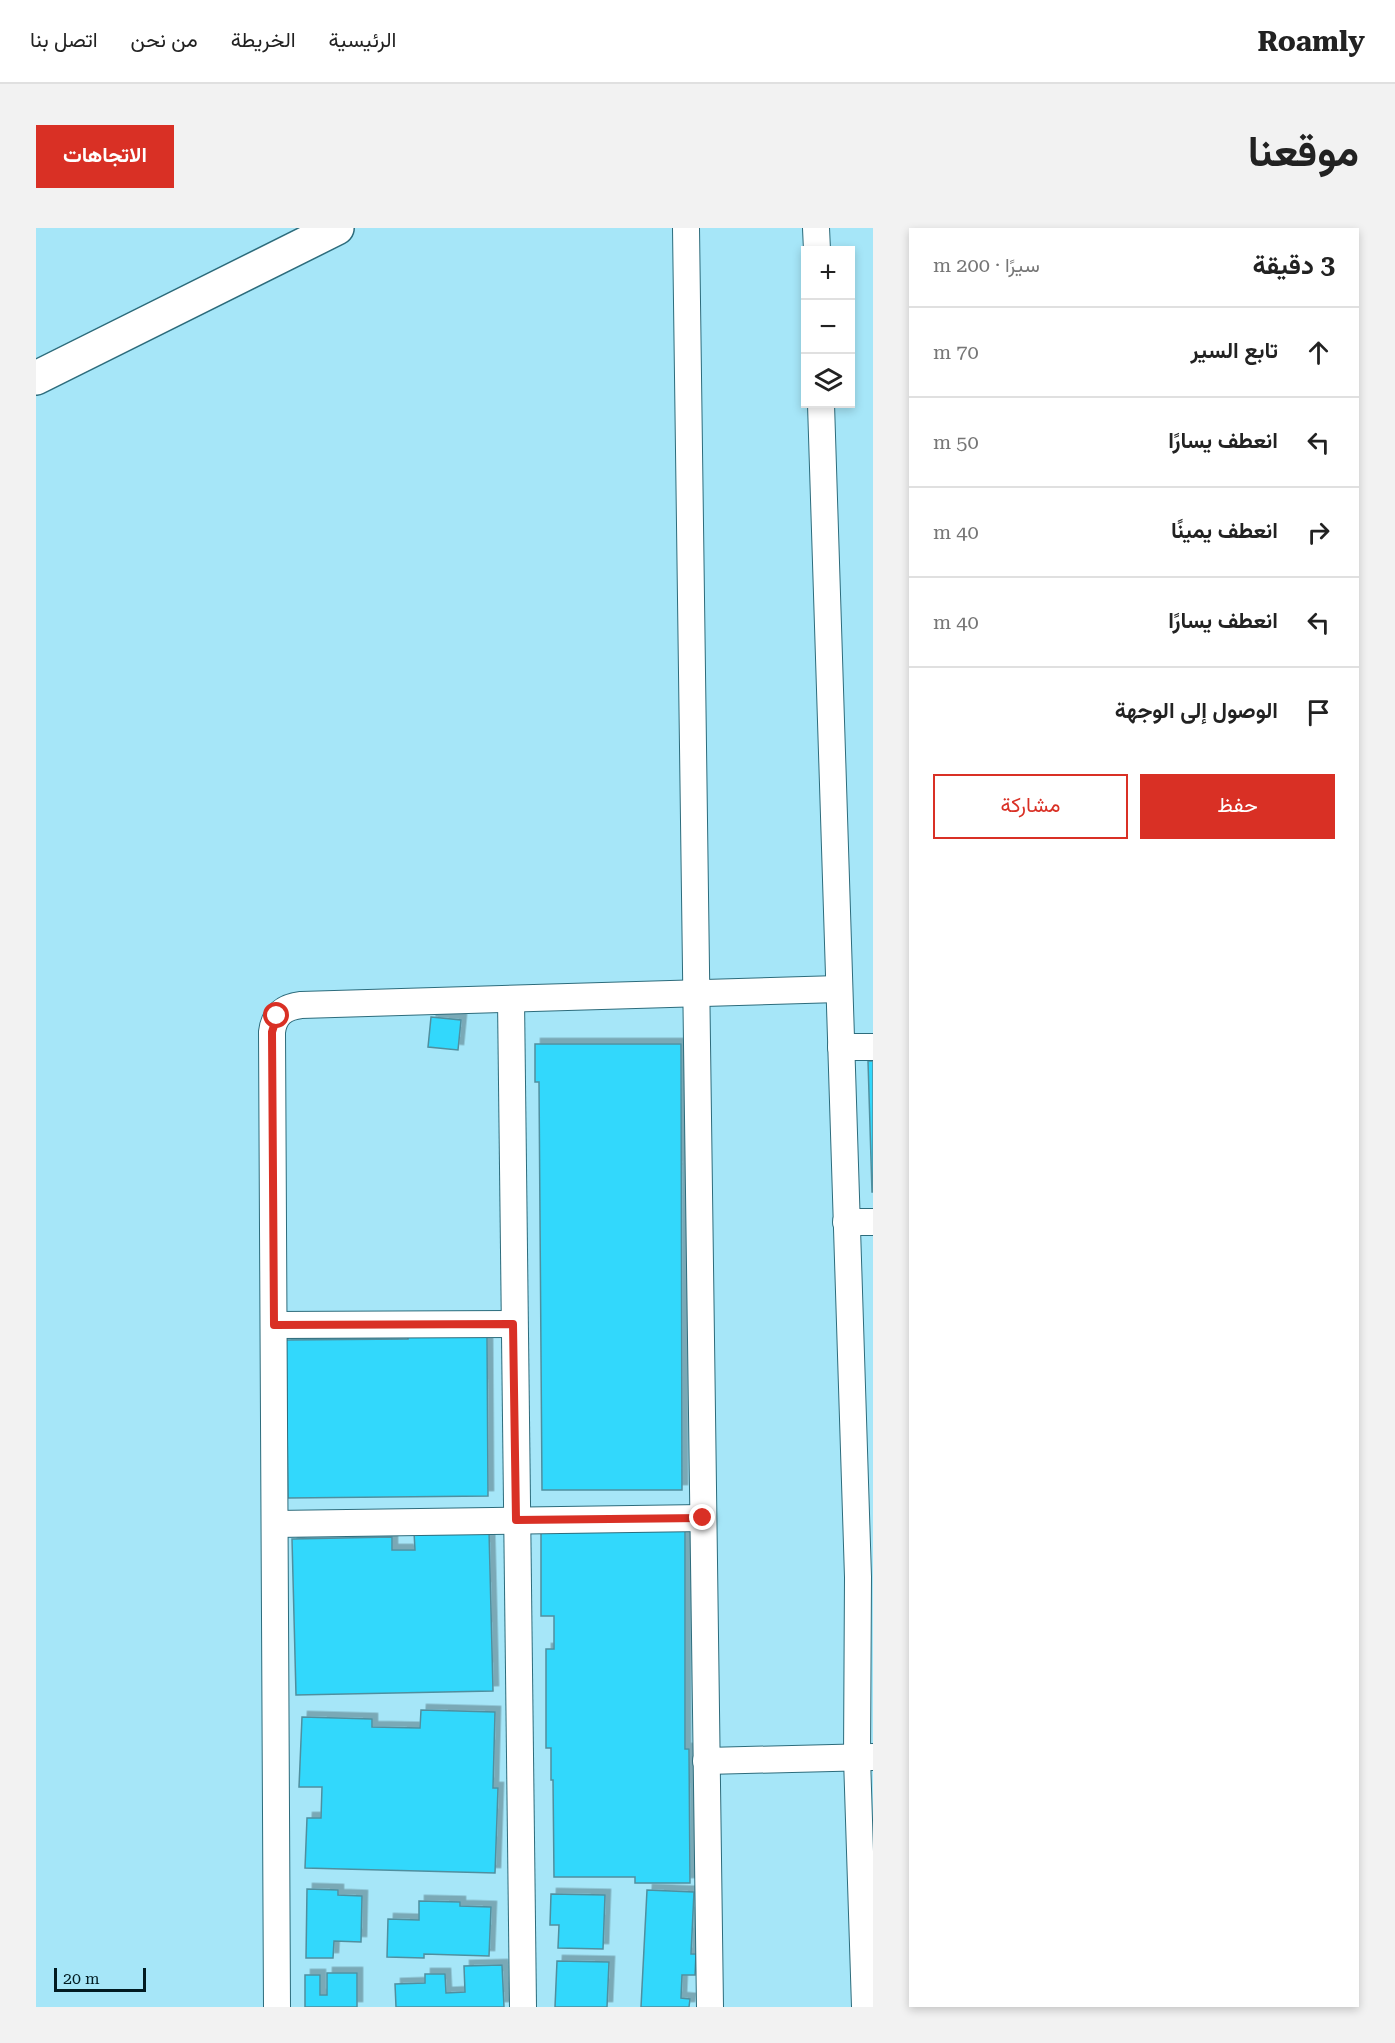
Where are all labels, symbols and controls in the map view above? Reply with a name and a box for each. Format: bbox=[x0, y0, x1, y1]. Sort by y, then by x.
text: Roamly bbox=[1257, 25, 1365, 58]
text: اتصل بنا bbox=[30, 28, 98, 52]
text: من نحن bbox=[131, 28, 198, 52]
text: الخريطة bbox=[231, 28, 296, 52]
text: الرئيسية bbox=[329, 28, 396, 52]
button: الاتجاهات bbox=[36, 125, 174, 188]
text: موقعنا bbox=[1248, 127, 1359, 176]
map controls bbox=[801, 246, 855, 408]
button: + bbox=[801, 246, 855, 300]
text: 3 دقيقة bbox=[1253, 250, 1335, 280]
text: سيرًا · 200 m bbox=[933, 253, 1040, 277]
button: − bbox=[801, 300, 855, 354]
icon: ahead bbox=[1302, 336, 1335, 369]
text: تابع السير bbox=[1190, 338, 1278, 363]
text: 70 m bbox=[933, 340, 979, 364]
button: layers bbox=[801, 354, 855, 408]
icon: left bbox=[1302, 426, 1335, 459]
text: انعطف يسارًا bbox=[1168, 428, 1278, 453]
text: 50 m bbox=[933, 430, 979, 454]
icon: right bbox=[1302, 516, 1335, 549]
text: انعطف يمينًا bbox=[1171, 518, 1278, 543]
text: 40 m bbox=[933, 520, 979, 544]
icon: left bbox=[1302, 606, 1335, 639]
text: انعطف يسارًا bbox=[1168, 608, 1278, 633]
text: 40 m bbox=[933, 610, 979, 634]
icon: arrive bbox=[1302, 696, 1335, 729]
text: الوصول إلى الوجهة bbox=[1115, 698, 1278, 723]
button: مشاركة bbox=[933, 774, 1128, 839]
button: حفظ bbox=[1140, 774, 1335, 839]
route start bbox=[263, 1002, 289, 1028]
route end bbox=[689, 1504, 715, 1530]
scale bar bbox=[54, 1965, 146, 1992]
text: 20 m bbox=[63, 1969, 100, 1988]

